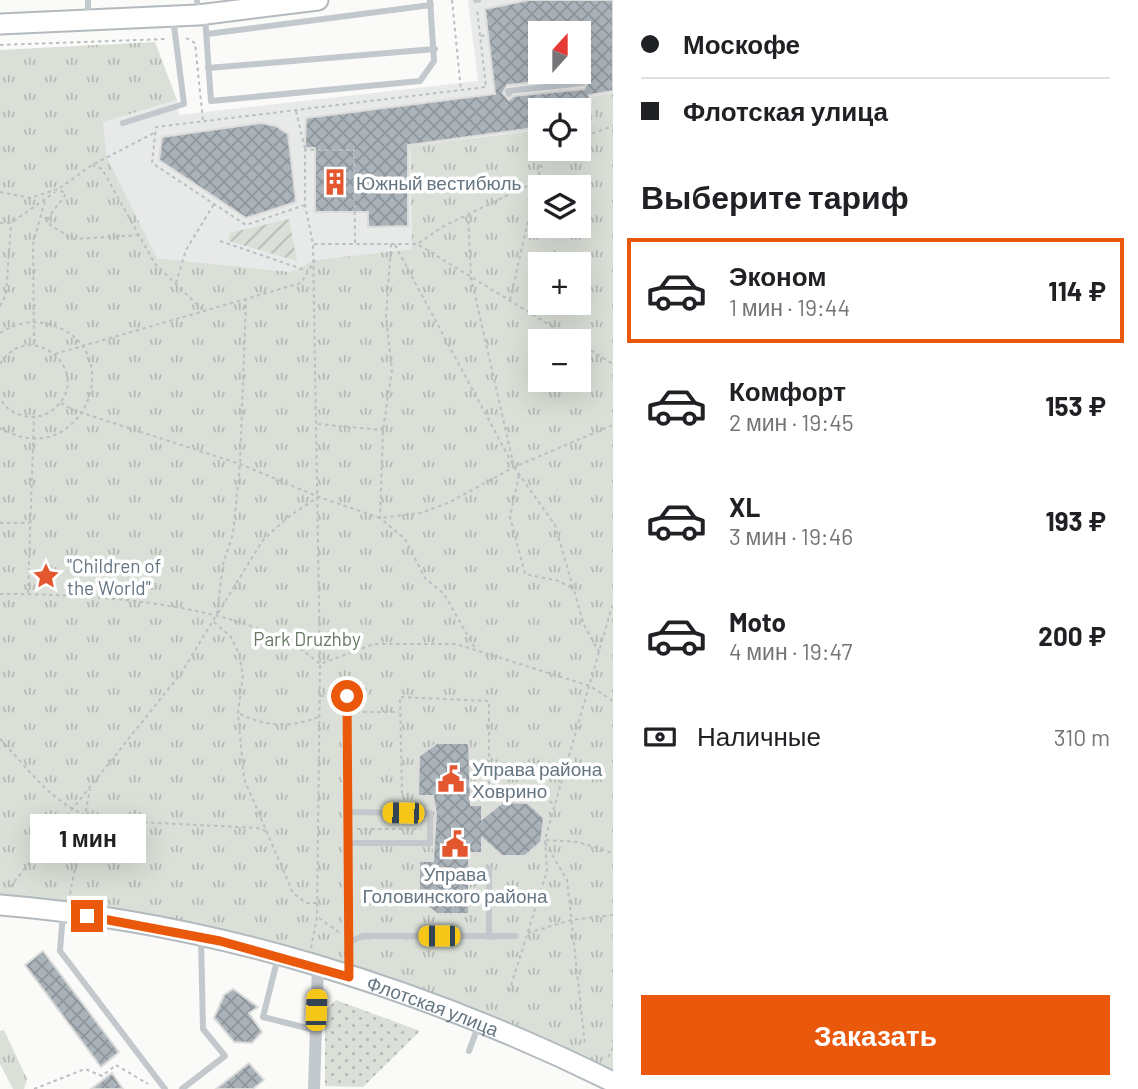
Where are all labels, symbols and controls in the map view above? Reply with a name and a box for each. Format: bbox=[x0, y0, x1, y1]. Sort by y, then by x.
north arrow bbox=[528, 21, 592, 84]
map controls bbox=[528, 21, 591, 392]
text: Москофе bbox=[683, 28, 800, 59]
text: Флотская улица bbox=[683, 95, 888, 126]
button: locate bbox=[528, 98, 591, 161]
building icon: Южный вестибюль bbox=[320, 167, 350, 197]
place label: Южный вестибюль bbox=[356, 171, 522, 194]
button: layers bbox=[528, 175, 591, 238]
text: Выберите тариф bbox=[641, 177, 909, 215]
button: + bbox=[528, 252, 591, 315]
icon: car bbox=[645, 259, 708, 322]
text: Эконом bbox=[729, 260, 827, 291]
text: 114 ₽ bbox=[1048, 275, 1106, 306]
text: 1 мин · 19:44 bbox=[729, 293, 850, 321]
button: − bbox=[528, 329, 591, 392]
icon: car bbox=[645, 374, 708, 437]
text: Комфорт bbox=[729, 375, 846, 406]
text: 153 ₽ bbox=[1045, 390, 1106, 421]
text: 2 мин · 19:45 bbox=[729, 408, 854, 436]
icon: car bbox=[645, 489, 708, 552]
text: XL bbox=[729, 491, 760, 522]
text: 193 ₽ bbox=[1046, 505, 1106, 536]
text: 3 мин · 19:46 bbox=[729, 522, 853, 550]
place label: "Children of the World" bbox=[67, 554, 161, 599]
place icon: "Children of the World" bbox=[31, 561, 61, 591]
icon: car bbox=[645, 604, 708, 667]
text: Moto bbox=[729, 606, 786, 637]
text: 200 ₽ bbox=[1038, 620, 1106, 651]
park label: Park Druzhby bbox=[253, 627, 361, 650]
text: 4 мин · 19:47 bbox=[729, 637, 852, 665]
route start bbox=[331, 680, 363, 712]
icon: cash bbox=[641, 718, 679, 756]
text: Наличные bbox=[697, 720, 821, 751]
text: 310 m bbox=[1054, 723, 1110, 751]
place label: Управа района Ховрино bbox=[472, 757, 603, 802]
public building icon: Управа района Ховрино bbox=[436, 764, 466, 794]
car bbox=[382, 802, 425, 824]
callout: 1 мин bbox=[29, 814, 145, 864]
text: 1 мин bbox=[59, 824, 117, 852]
public building icon: Управа Головинского района bbox=[440, 829, 470, 859]
place label: Управа Головинского района bbox=[362, 862, 548, 907]
route end bbox=[71, 900, 103, 932]
car bbox=[419, 926, 461, 947]
street label: Флотская улица bbox=[364, 970, 503, 1040]
car bbox=[305, 989, 328, 1031]
button: Заказать bbox=[641, 995, 1110, 1075]

